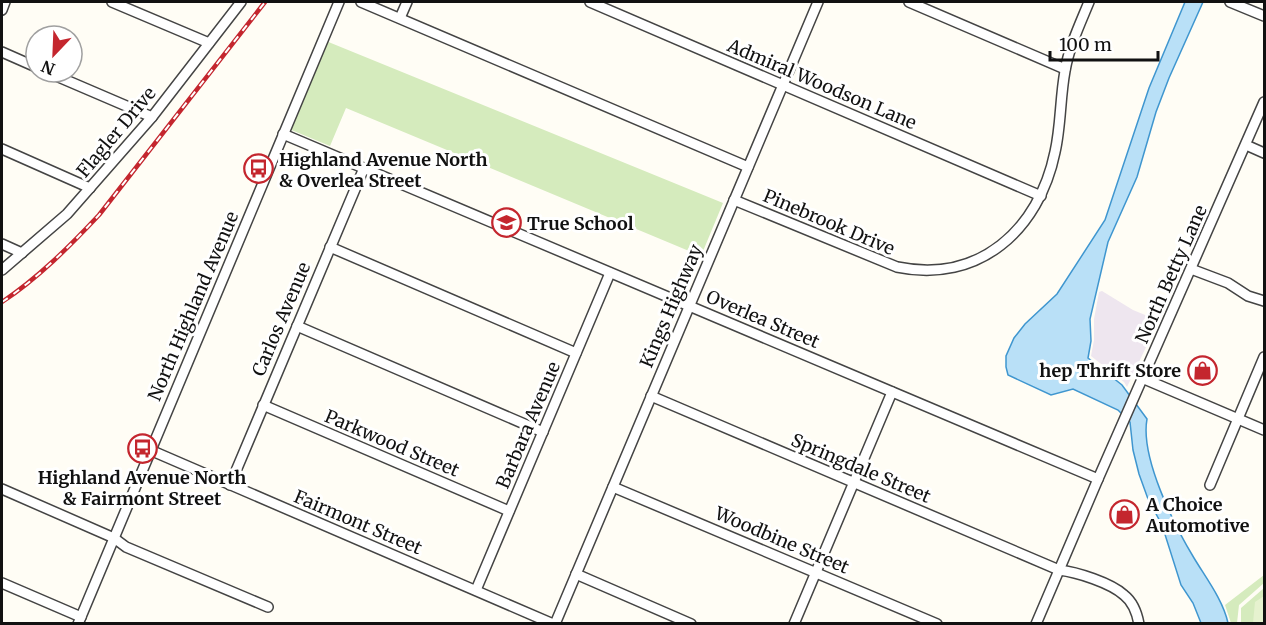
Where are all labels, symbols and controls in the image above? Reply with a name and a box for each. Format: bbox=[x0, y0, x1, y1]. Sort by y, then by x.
north arrow bbox=[24, 24, 84, 84]
scale bar bbox=[1050, 24, 1158, 62]
street label: Admiral Woodson Lane bbox=[723, 33, 920, 134]
text: 100 m bbox=[1059, 33, 1112, 56]
text: N bbox=[38, 56, 58, 79]
street label: Flagler Drive bbox=[72, 82, 160, 182]
place label: Highland Avenue North & Overlea Street bbox=[279, 148, 488, 192]
bus stop icon: Highland Avenue North & Overlea Street bbox=[242, 153, 274, 185]
street label: Pinebrook Drive bbox=[760, 184, 898, 260]
street label: North Betty Lane bbox=[1130, 201, 1212, 347]
school or university icon: True School bbox=[490, 207, 522, 239]
street label: North Highland Avenue bbox=[143, 208, 243, 404]
place label: True School bbox=[527, 212, 634, 235]
street label: Kings Highway bbox=[635, 240, 708, 371]
street label: Carlos Avenue bbox=[247, 259, 315, 379]
street label: Overlea Street bbox=[703, 285, 823, 353]
shop icon: hep Thrift Store bbox=[1186, 354, 1218, 386]
street label: Barbara Avenue bbox=[491, 358, 565, 492]
place label: hep Thrift Store bbox=[1039, 359, 1181, 382]
street label: Parkwood Street bbox=[321, 404, 463, 482]
street label: Springdale Street bbox=[788, 428, 934, 508]
bus stop icon: Highland Avenue North & Fairmont Street bbox=[126, 432, 158, 464]
place label: Highland Avenue North & Fairmont Street bbox=[38, 466, 246, 510]
street label: Fairmont Street bbox=[291, 485, 425, 559]
place label: A Choice Automotive bbox=[1145, 493, 1250, 537]
shop icon: A Choice Automotive bbox=[1109, 498, 1141, 530]
street label: Woodbine Street bbox=[711, 501, 853, 579]

